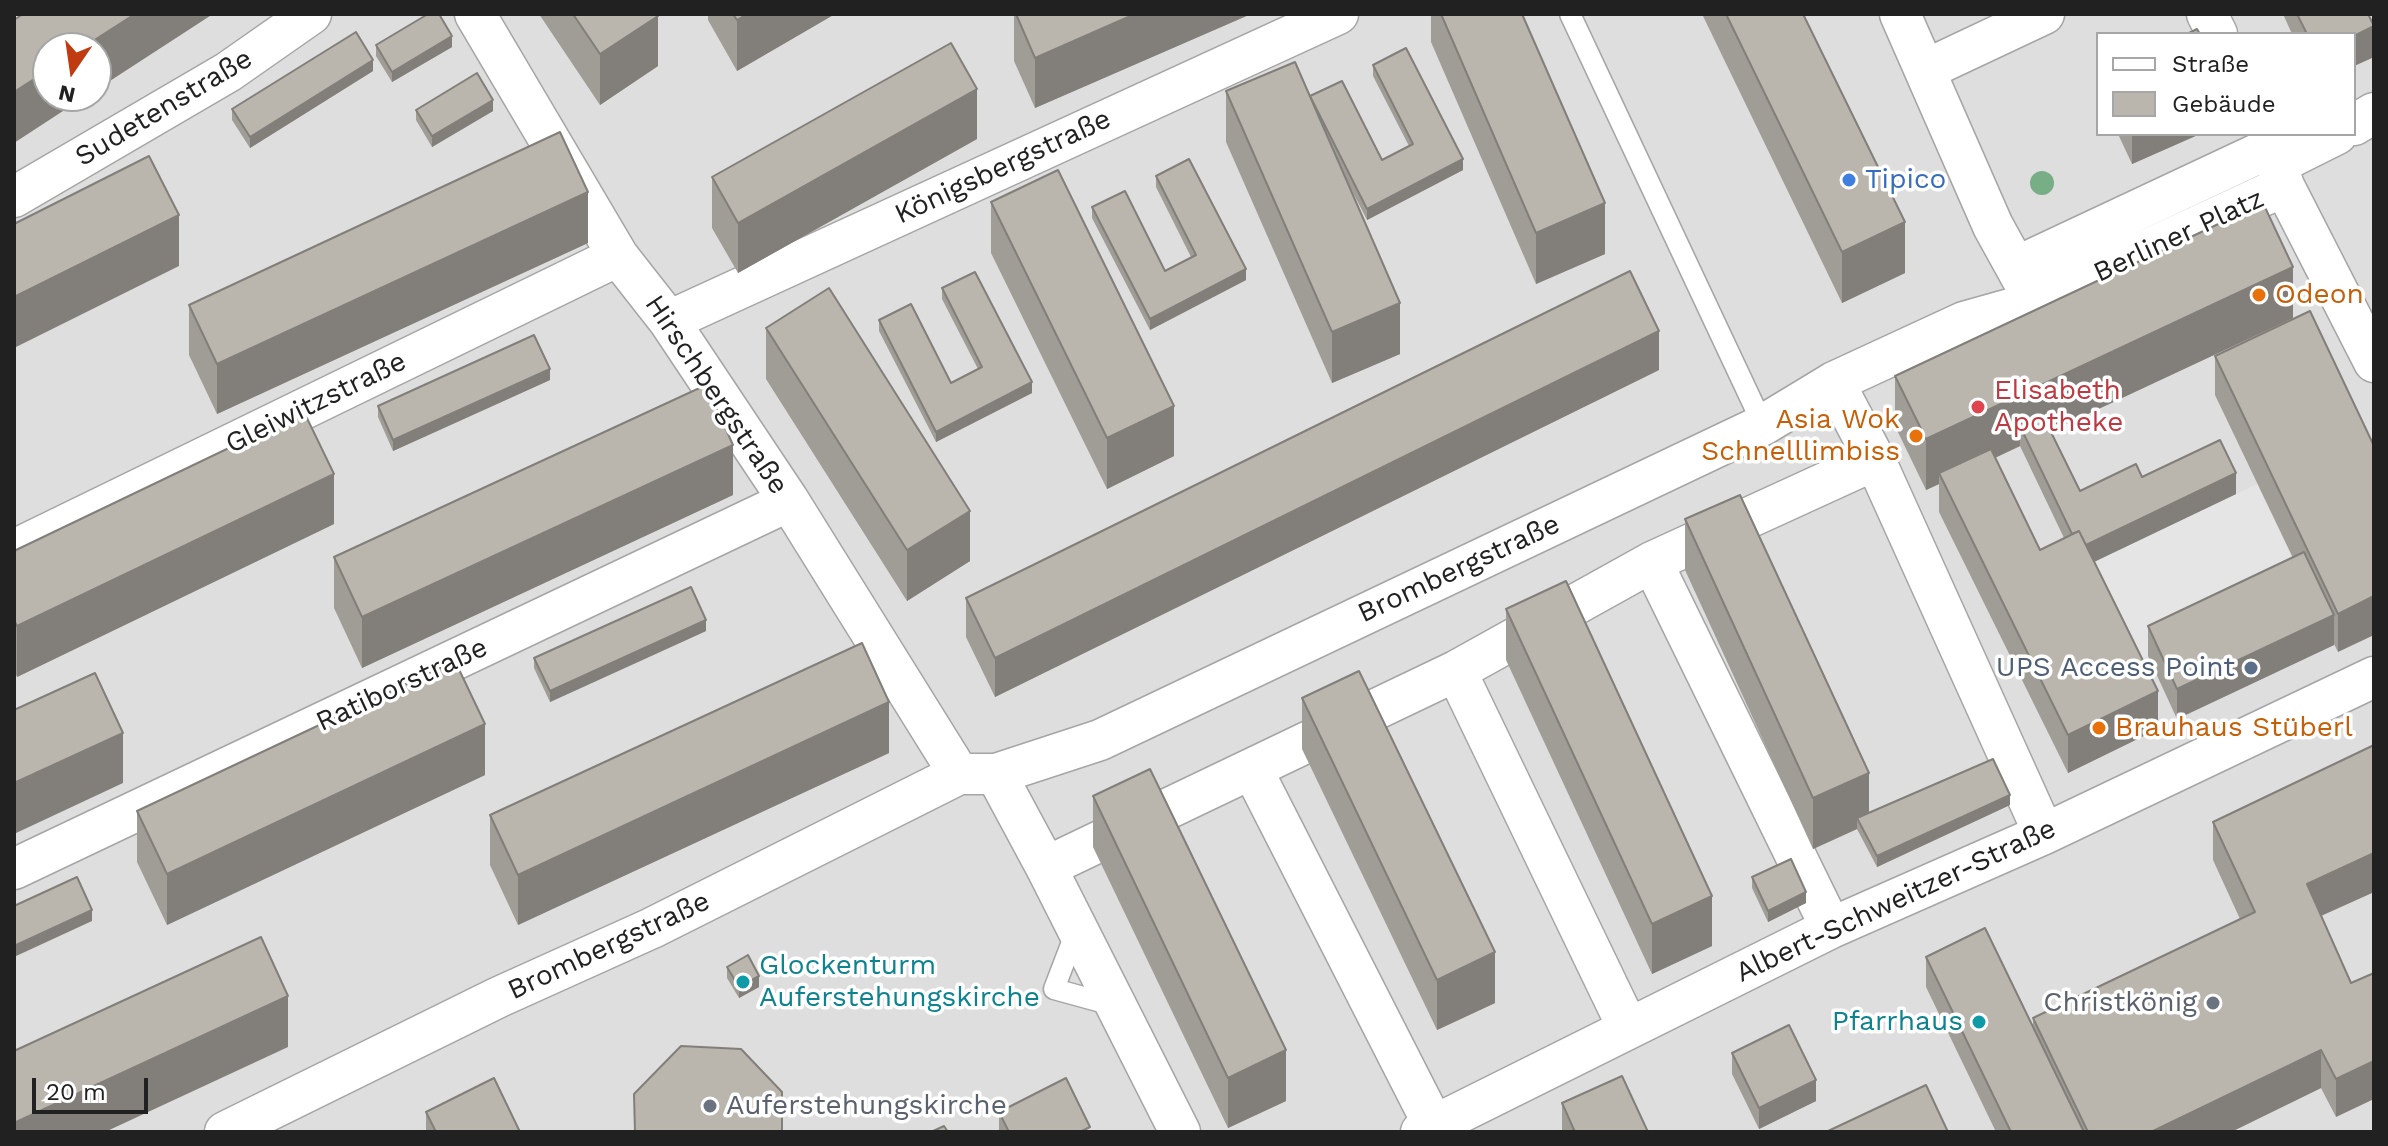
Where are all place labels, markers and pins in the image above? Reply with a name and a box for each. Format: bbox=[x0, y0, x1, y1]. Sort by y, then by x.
place label: Tipico bbox=[1865, 163, 1946, 197]
marker: Tipico bbox=[1840, 171, 1858, 189]
place label: Odeon bbox=[2275, 278, 2364, 312]
marker: Odeon bbox=[2250, 286, 2268, 304]
place label: Elisabeth Apotheke bbox=[1994, 374, 2123, 440]
marker: Elisabeth Apotheke bbox=[1969, 398, 1987, 416]
place label: Asia Wok Schnelllimbiss bbox=[1701, 403, 1900, 469]
marker: Asia Wok Schnelllimbiss bbox=[1907, 427, 1925, 445]
place label: UPS Access Point bbox=[1996, 651, 2235, 685]
marker: UPS Access Point bbox=[2242, 659, 2260, 677]
place label: Brauhaus Stüberl bbox=[2115, 711, 2353, 745]
marker: Brauhaus Stüberl bbox=[2090, 719, 2108, 737]
place label: Glockenturm Auferstehungskirche bbox=[759, 949, 1040, 1015]
marker: Glockenturm Auferstehungskirche bbox=[734, 973, 752, 991]
place label: Christkönig bbox=[2043, 986, 2197, 1020]
marker: Christkönig bbox=[2204, 994, 2222, 1012]
place label: Pfarrhaus bbox=[1832, 1005, 1963, 1039]
marker: Pfarrhaus bbox=[1970, 1013, 1988, 1031]
place label: Auferstehungskirche bbox=[726, 1089, 1007, 1123]
marker: Auferstehungskirche bbox=[701, 1097, 719, 1115]

